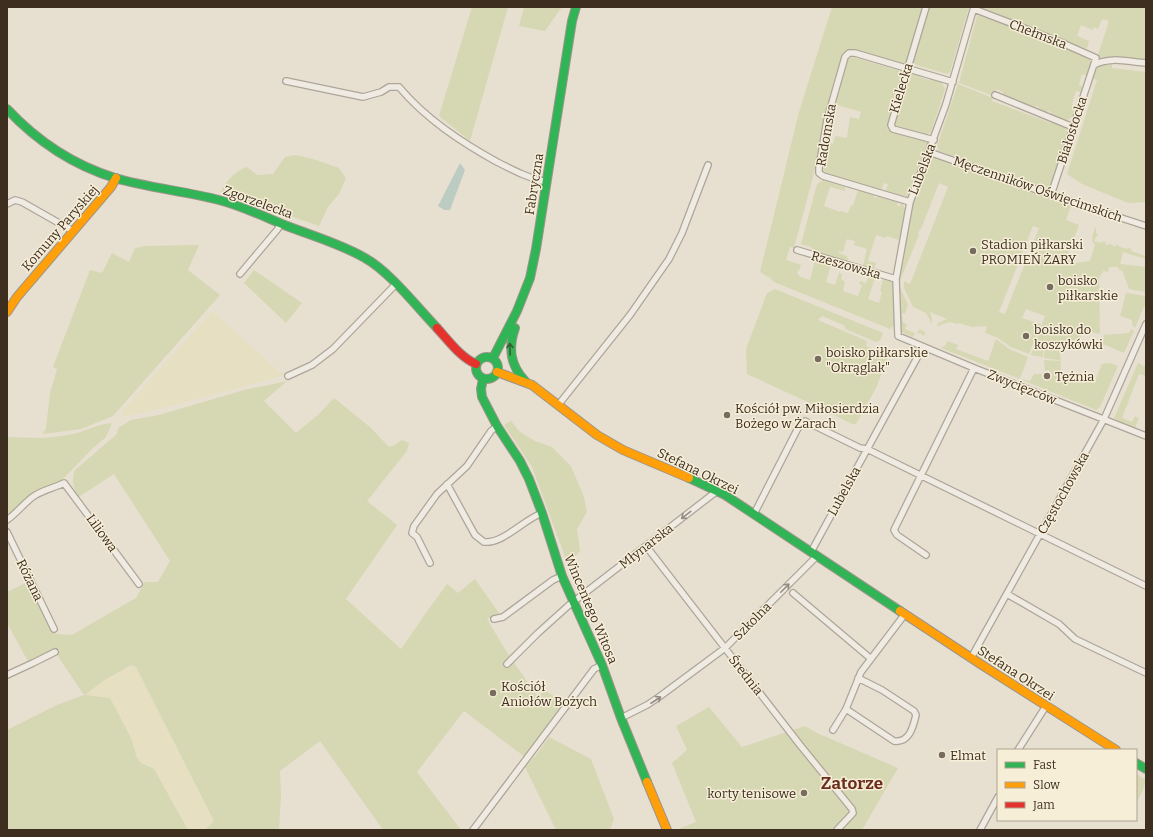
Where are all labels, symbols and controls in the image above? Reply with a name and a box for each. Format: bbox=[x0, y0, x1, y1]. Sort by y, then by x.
street label: Chełmska bbox=[1007, 16, 1069, 52]
street label: Kielecka bbox=[886, 61, 916, 115]
street label: Białostocka bbox=[1054, 95, 1090, 165]
street label: Radomska bbox=[813, 102, 839, 168]
street label: Lubelska bbox=[905, 141, 939, 197]
street label: Fabryczna bbox=[522, 152, 546, 216]
street label: Męczenników Oświęcimskich bbox=[952, 153, 1124, 225]
street label: Komuny Paryskiej bbox=[19, 182, 101, 274]
street label: Zgorzelecka bbox=[221, 182, 295, 222]
place label: Stadion piłkarski PROMIEŃ ŻARY bbox=[981, 237, 1083, 267]
marker: Stadion piłkarski PROMIEŃ ŻARY bbox=[968, 246, 978, 256]
street label: Rzeszowska bbox=[809, 248, 883, 282]
place label: boisko piłkarskie bbox=[1058, 273, 1118, 303]
marker: boisko piłkarskie bbox=[1045, 282, 1055, 292]
place label: boisko do koszykówki bbox=[1034, 322, 1103, 352]
marker: boisko do koszykówki bbox=[1021, 331, 1031, 341]
one-way arrow bbox=[506, 343, 514, 356]
place label: boisko piłkarskie "Okrąglak" bbox=[826, 345, 928, 375]
marker: boisko piłkarskie "Okrąglak" bbox=[813, 354, 823, 364]
street label: Zwycięzców bbox=[985, 366, 1059, 408]
place label: Tężnia bbox=[1055, 369, 1094, 384]
marker: Tężnia bbox=[1042, 371, 1052, 381]
place label: Kościół pw. Miłosierdzia Bożego w Żarach bbox=[735, 401, 879, 431]
marker: Kościół pw. Miłosierdzia Bożego w Żarach bbox=[722, 410, 732, 420]
street label: Stefana Okrzei bbox=[655, 445, 741, 497]
street label: Częstochowska bbox=[1034, 449, 1092, 537]
street label: Lubelska bbox=[824, 464, 864, 518]
one-way arrow bbox=[681, 510, 692, 519]
street label: Liliowa bbox=[83, 511, 121, 555]
street label: Młynarska bbox=[616, 520, 676, 572]
street label: Wincentego Witosa bbox=[561, 552, 621, 666]
street label: Różana bbox=[14, 557, 46, 603]
one-way arrow bbox=[780, 583, 790, 592]
street label: Szkolna bbox=[730, 599, 774, 643]
street label: Stefana Okrzei bbox=[975, 643, 1057, 703]
street label: Średnia bbox=[726, 652, 766, 698]
place label: Kościół Aniołów Bożych bbox=[501, 679, 597, 709]
marker: Kościół Aniołów Bożych bbox=[488, 688, 498, 698]
one-way arrow bbox=[650, 696, 661, 704]
place label: Elmat bbox=[950, 748, 986, 763]
legend bbox=[997, 749, 1137, 821]
marker: Elmat bbox=[937, 750, 947, 760]
text: Fast bbox=[1033, 758, 1057, 772]
district label: Zatorze bbox=[821, 773, 883, 794]
text: Slow bbox=[1033, 778, 1060, 792]
place label: korty tenisowe bbox=[707, 786, 796, 801]
marker: korty tenisowe bbox=[799, 788, 809, 798]
text: Jam bbox=[1032, 798, 1055, 812]

